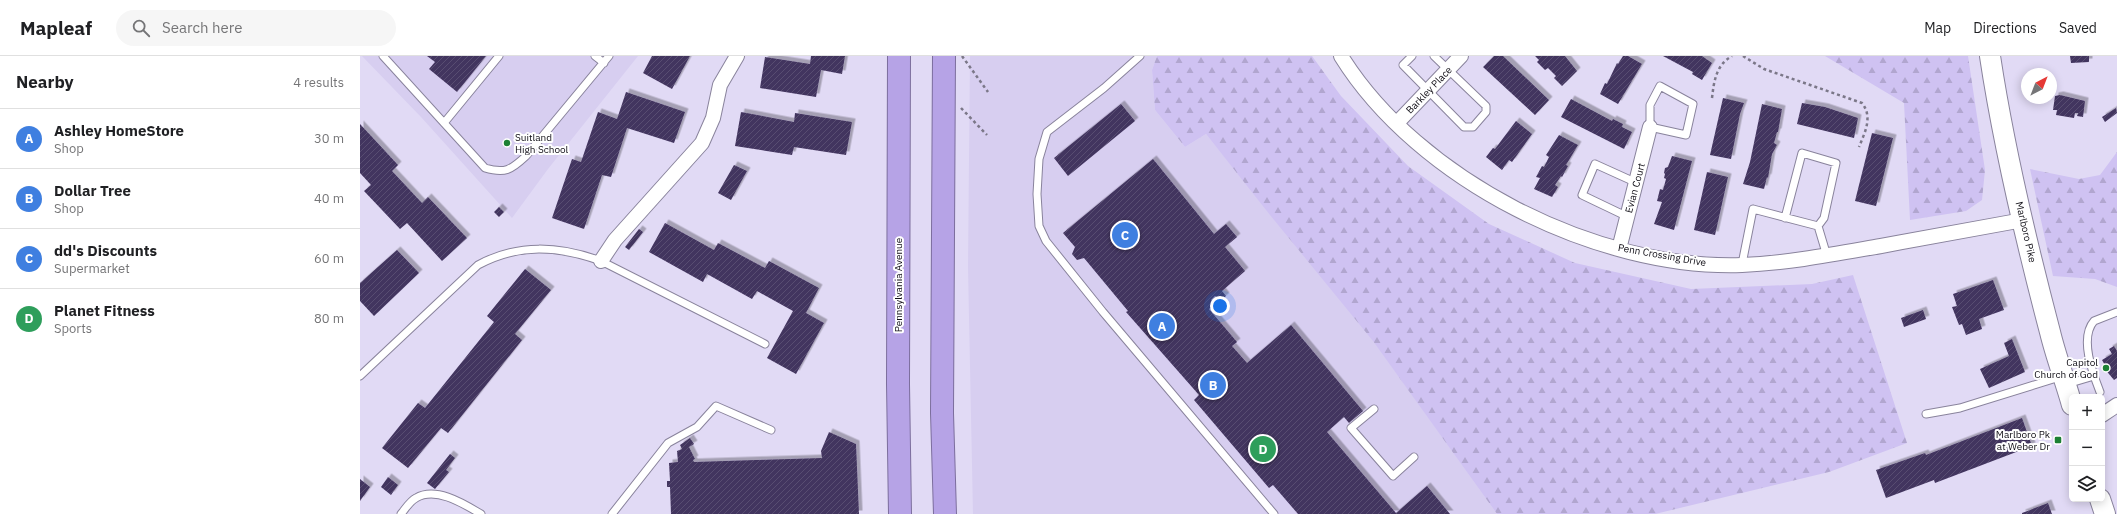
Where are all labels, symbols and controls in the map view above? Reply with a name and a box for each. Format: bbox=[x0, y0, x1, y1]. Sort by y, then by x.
search box bbox=[116, 10, 396, 46]
text: Mapleaf bbox=[20, 16, 92, 40]
icon: search bbox=[130, 17, 152, 39]
text: Search here bbox=[162, 18, 242, 37]
text: Map bbox=[1924, 19, 1951, 37]
text: Directions bbox=[1973, 19, 2037, 37]
text: Saved bbox=[2059, 19, 2097, 37]
street label: Barkley Place bbox=[1403, 63, 1455, 116]
north arrow bbox=[2021, 68, 2057, 104]
text: Nearby bbox=[16, 71, 74, 93]
text: 4 results bbox=[293, 74, 344, 91]
text: Ashley HomeStore bbox=[54, 121, 184, 140]
text: A bbox=[25, 130, 33, 147]
text: 30 m bbox=[314, 130, 344, 147]
place label: Suitland High School bbox=[515, 131, 569, 156]
marker: Suitland High School bbox=[502, 138, 512, 148]
text: Shop bbox=[54, 140, 84, 157]
street label: Evian Court bbox=[1622, 161, 1648, 214]
text: Dollar Tree bbox=[54, 181, 131, 200]
text: B bbox=[25, 190, 33, 207]
text: 40 m bbox=[314, 190, 344, 207]
text: Shop bbox=[54, 200, 84, 217]
street label: Marlboro Pike bbox=[2013, 200, 2039, 264]
pin: C bbox=[1112, 220, 1138, 250]
street label: Pennsylvania Avenue bbox=[892, 237, 905, 332]
text: dd's Discounts bbox=[54, 241, 157, 260]
street label: Penn Crossing Drive bbox=[1617, 241, 1708, 269]
text: C bbox=[25, 250, 33, 267]
text: 60 m bbox=[314, 250, 344, 267]
text: Supermarket bbox=[54, 260, 130, 277]
your location bbox=[1210, 296, 1230, 316]
text: Planet Fitness bbox=[54, 301, 155, 320]
text: D bbox=[24, 310, 34, 327]
text: 80 m bbox=[314, 310, 344, 327]
pin: A bbox=[1149, 311, 1175, 341]
text: Sports bbox=[54, 320, 92, 337]
place label: Capitol Church of God bbox=[2034, 356, 2098, 381]
marker: Capitol Church of God bbox=[2101, 363, 2111, 373]
pin: B bbox=[1200, 370, 1226, 400]
map controls bbox=[2069, 394, 2105, 502]
button: + bbox=[2069, 394, 2105, 430]
place label: Marlboro Pk at Weber Dr bbox=[1996, 428, 2051, 453]
button: − bbox=[2069, 430, 2105, 466]
pin: D bbox=[1250, 434, 1276, 464]
marker: Marlboro Pk at Weber Dr bbox=[2053, 435, 2063, 445]
button: layers bbox=[2069, 466, 2105, 502]

